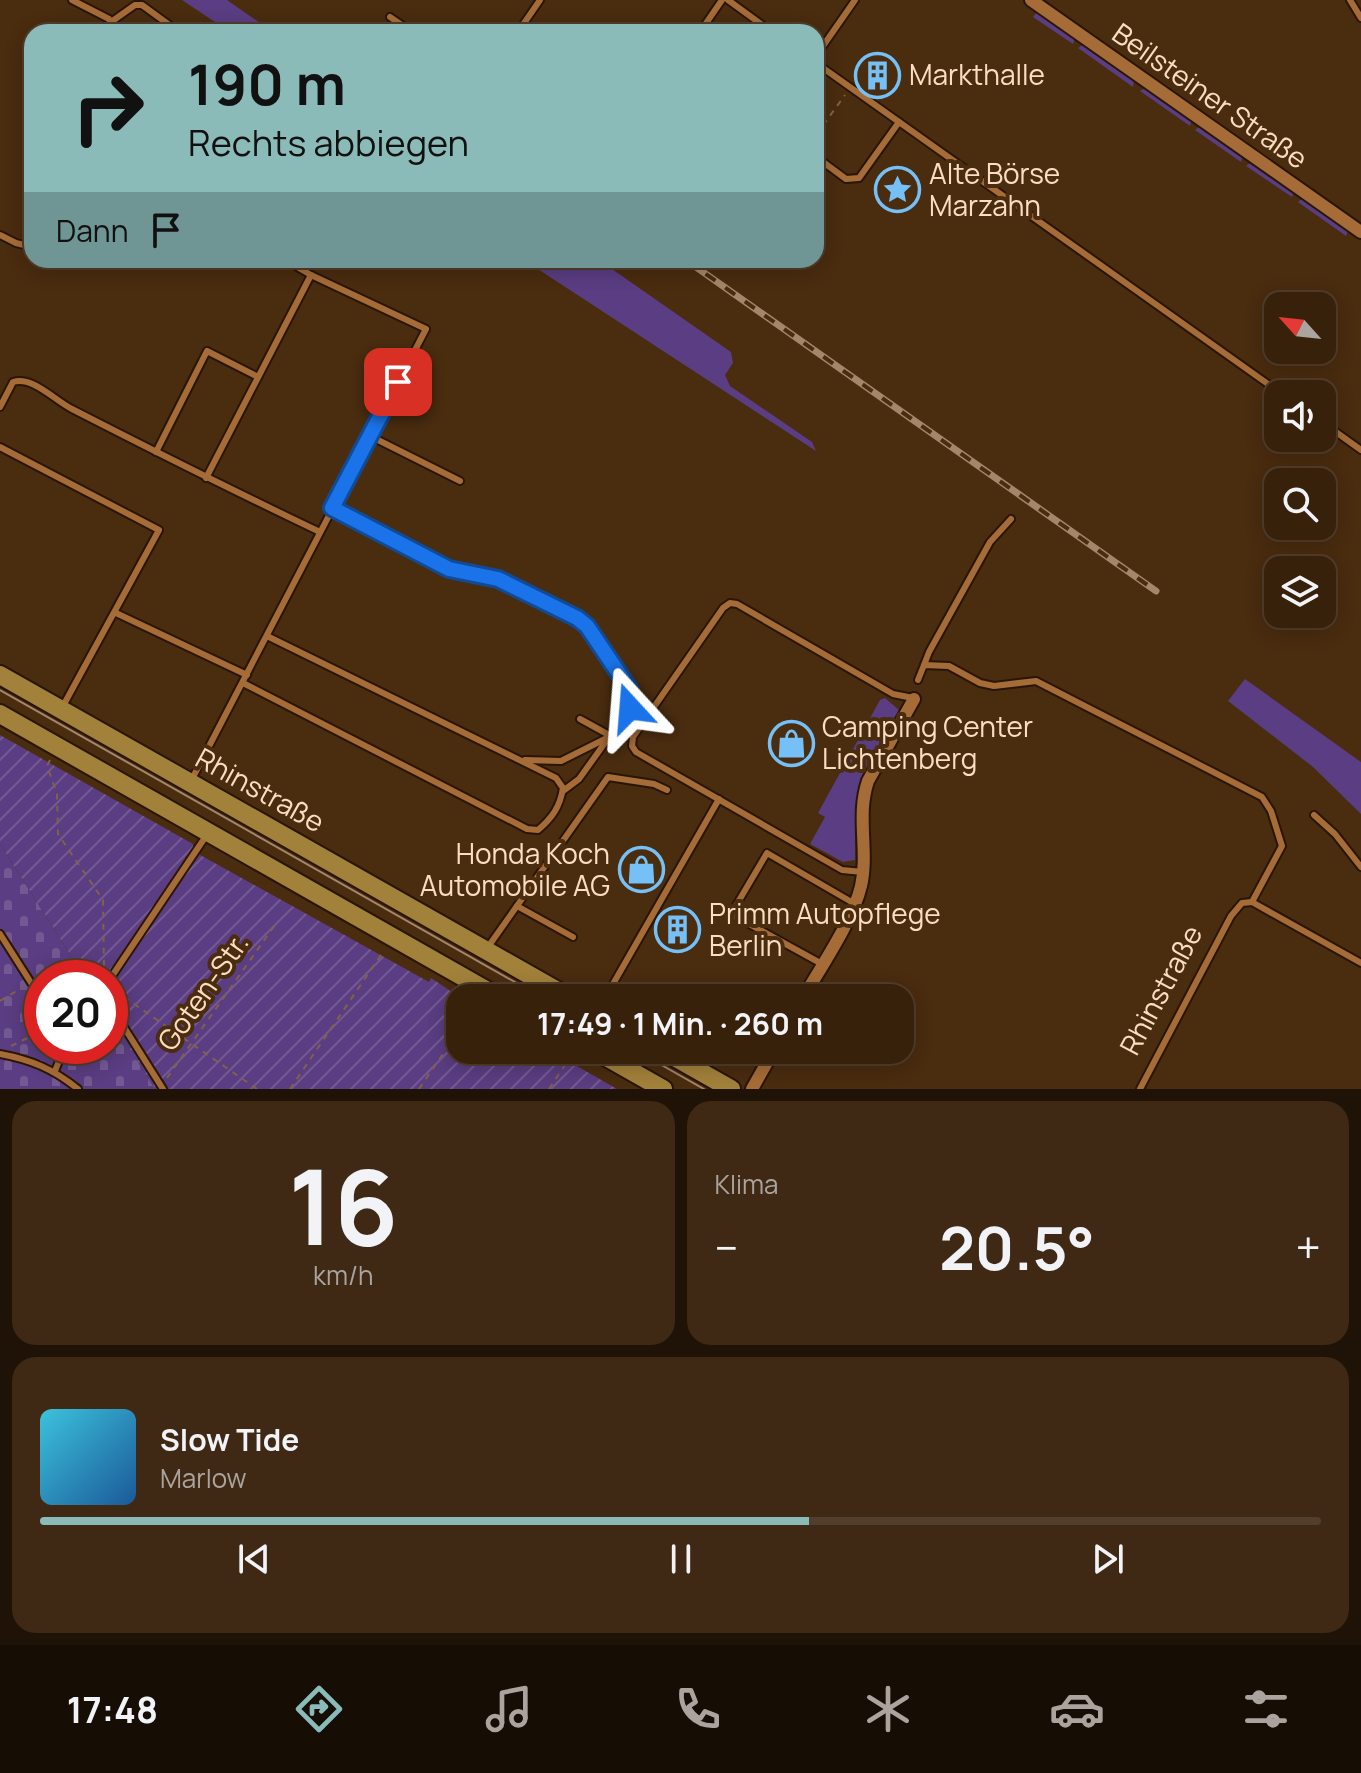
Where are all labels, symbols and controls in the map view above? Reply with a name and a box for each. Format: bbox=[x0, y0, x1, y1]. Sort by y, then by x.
street label: Beilsteiner Straße bbox=[1105, 14, 1316, 177]
text: 190 m bbox=[188, 45, 346, 122]
building icon: Markthalle bbox=[854, 51, 902, 99]
place label: Markthalle bbox=[909, 55, 1045, 93]
icon: right bbox=[56, 56, 160, 160]
text: Rechts abbiegen bbox=[188, 118, 469, 167]
place label: Alte Börse Marzahn bbox=[929, 154, 1060, 224]
place icon: Alte Börse Marzahn bbox=[874, 166, 922, 214]
icon: arrive bbox=[144, 208, 188, 252]
text: Dann bbox=[56, 210, 128, 251]
north arrow bbox=[1264, 292, 1336, 364]
map controls bbox=[1264, 292, 1336, 628]
pin bbox=[364, 348, 432, 416]
icon: arrive bbox=[376, 360, 420, 404]
button: sound bbox=[1264, 380, 1336, 452]
button: search bbox=[1264, 468, 1336, 540]
button: layers bbox=[1264, 556, 1336, 628]
position arrow bbox=[588, 666, 672, 750]
place label: Camping Center Lichtenberg bbox=[822, 707, 1033, 777]
shop icon: Camping Center Lichtenberg bbox=[767, 719, 815, 767]
street label: Rhinstraße bbox=[189, 738, 332, 840]
place label: Honda Koch Automobile AG bbox=[420, 834, 610, 904]
shop icon: Honda Koch Automobile AG bbox=[617, 846, 665, 894]
place label: Primm Autopflege Berlin bbox=[709, 894, 941, 964]
building icon: Primm Autopflege Berlin bbox=[654, 906, 702, 954]
street label: Rhinstraße bbox=[1110, 918, 1210, 1061]
street label: Goten-Str. bbox=[148, 925, 256, 1058]
speed limit sign: 20 bbox=[24, 960, 128, 1064]
text: 17:49 · 1 Min. · 260 m bbox=[537, 1003, 823, 1044]
text: 16 bbox=[288, 1134, 398, 1276]
text: Klima bbox=[715, 1166, 779, 1202]
text: 20.5° bbox=[939, 1206, 1095, 1288]
text: − bbox=[715, 1217, 738, 1277]
text: + bbox=[1296, 1217, 1321, 1277]
text: km/h bbox=[313, 1257, 373, 1293]
text: Slow Tide bbox=[160, 1419, 299, 1460]
text: Marlow bbox=[160, 1460, 247, 1496]
icon: previous bbox=[232, 1537, 276, 1581]
icon: pause bbox=[659, 1537, 703, 1581]
icon: next bbox=[1086, 1537, 1130, 1581]
icon: directions bbox=[291, 1681, 347, 1737]
icon: music bbox=[481, 1681, 537, 1737]
icon: phone bbox=[670, 1681, 726, 1737]
icon: climate bbox=[860, 1681, 916, 1737]
icon: car bbox=[1049, 1681, 1105, 1737]
icon: filters bbox=[1238, 1681, 1294, 1737]
text: 17:48 bbox=[67, 1685, 158, 1734]

